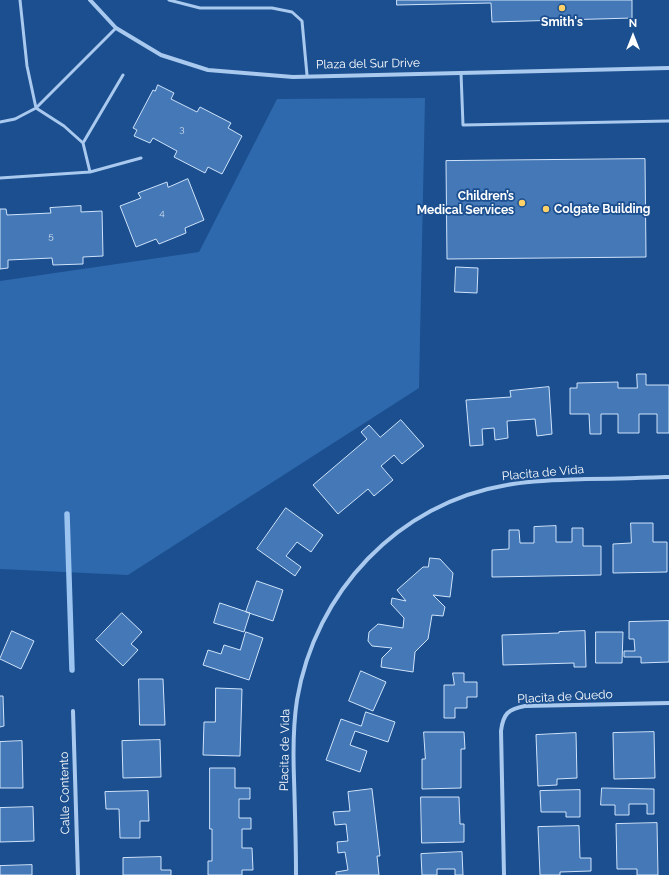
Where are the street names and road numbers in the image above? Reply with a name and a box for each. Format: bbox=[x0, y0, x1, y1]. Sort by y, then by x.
street label: Plaza del Sur Drive bbox=[316, 56, 420, 72]
street label: Placita de Vida bbox=[501, 462, 585, 484]
street label: Placita de Quedo bbox=[517, 687, 613, 707]
street label: Placita de Vida bbox=[277, 709, 293, 791]
street label: Calle Contento bbox=[57, 752, 73, 834]

